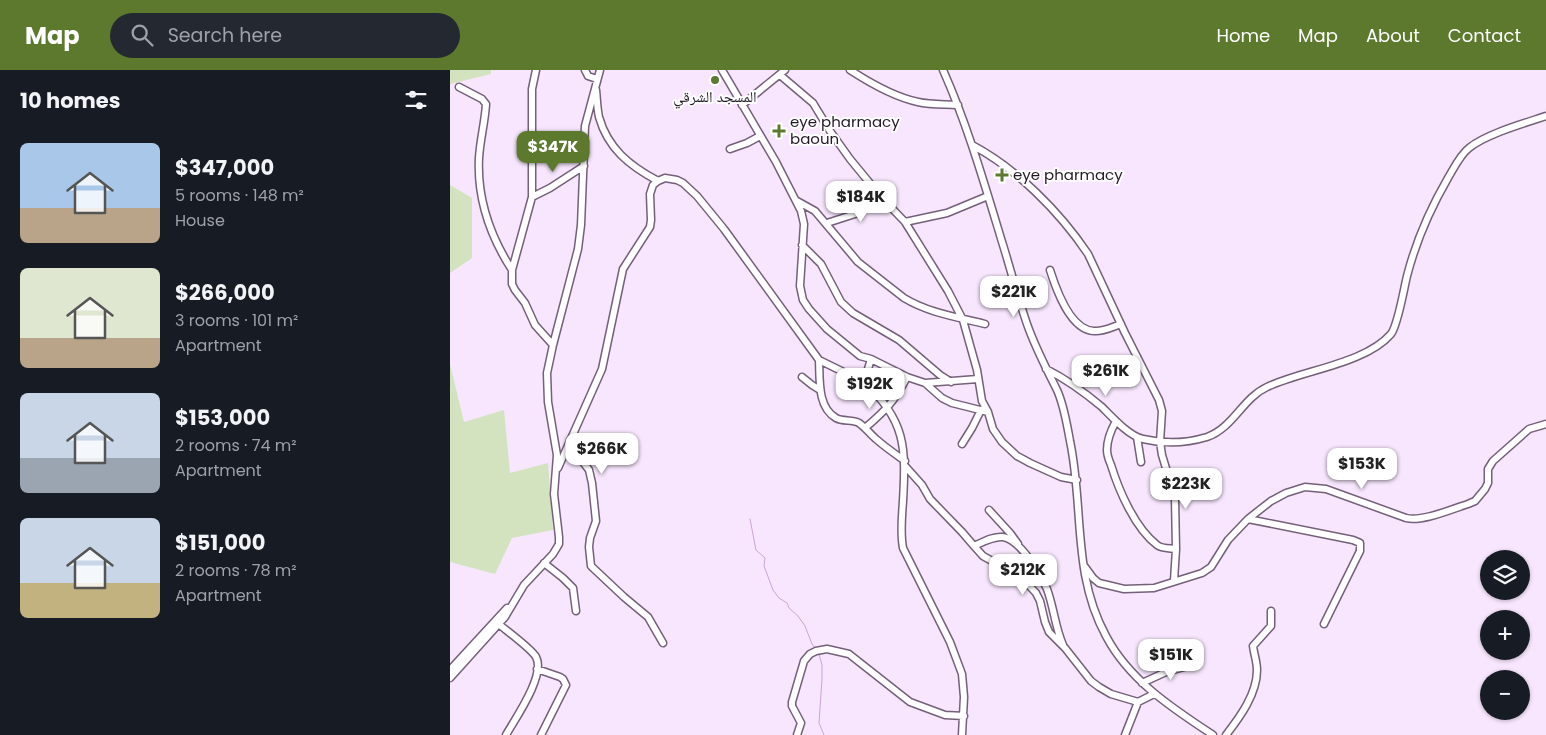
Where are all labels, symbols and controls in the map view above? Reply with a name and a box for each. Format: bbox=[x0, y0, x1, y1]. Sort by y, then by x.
search box bbox=[110, 13, 460, 58]
text: Map bbox=[25, 19, 80, 52]
icon: search bbox=[128, 21, 156, 49]
text: Search here bbox=[168, 22, 282, 49]
text: Home bbox=[1216, 23, 1270, 48]
text: Map bbox=[1298, 23, 1338, 48]
text: About bbox=[1366, 23, 1420, 48]
text: Contact bbox=[1448, 23, 1521, 48]
marker: المسجد الشرقي bbox=[709, 74, 721, 86]
text: 10 homes bbox=[20, 86, 120, 115]
icon: filters bbox=[402, 86, 430, 114]
place label: المسجد الشرقي bbox=[673, 86, 757, 109]
place label: eye pharmacy baoun bbox=[790, 111, 900, 149]
marker: eye pharmacy baoun bbox=[772, 124, 786, 138]
pin: $347K bbox=[518, 131, 588, 173]
text: $347K bbox=[528, 135, 578, 158]
text: $347,000 bbox=[175, 153, 274, 182]
icon: home bbox=[60, 163, 120, 223]
place label: eye pharmacy bbox=[1013, 164, 1123, 185]
marker: eye pharmacy bbox=[995, 168, 1009, 182]
pin: $184K bbox=[826, 180, 896, 223]
text: 5 rooms · 148 m² bbox=[175, 184, 304, 207]
text: $184K bbox=[837, 185, 885, 208]
text: House bbox=[175, 209, 225, 232]
pin: $221K bbox=[979, 276, 1049, 318]
text: $266,000 bbox=[175, 278, 275, 307]
text: $221K bbox=[991, 280, 1037, 303]
icon: home bbox=[60, 288, 120, 348]
text: 3 rooms · 101 m² bbox=[175, 309, 298, 332]
text: Apartment bbox=[175, 334, 262, 357]
pin: $261K bbox=[1071, 354, 1141, 397]
text: $261K bbox=[1082, 359, 1130, 382]
pin: $192K bbox=[835, 368, 905, 410]
text: $192K bbox=[847, 372, 893, 395]
text: $153,000 bbox=[175, 403, 270, 432]
icon: home bbox=[60, 413, 120, 473]
pin: $266K bbox=[567, 432, 637, 475]
text: 2 rooms · 74 m² bbox=[175, 434, 297, 457]
text: $266K bbox=[576, 437, 628, 460]
pin: $153K bbox=[1327, 448, 1397, 490]
text: $153K bbox=[1338, 452, 1386, 475]
text: Apartment bbox=[175, 459, 262, 482]
pin: $223K bbox=[1151, 468, 1221, 510]
text: $223K bbox=[1161, 472, 1211, 495]
text: $151,000 bbox=[175, 528, 265, 557]
icon: home bbox=[60, 538, 120, 598]
map controls bbox=[1480, 550, 1530, 720]
button: layers bbox=[1480, 550, 1530, 600]
pin: $212K bbox=[988, 554, 1058, 596]
text: $212K bbox=[1000, 558, 1046, 581]
text: 2 rooms · 78 m² bbox=[175, 559, 297, 582]
text: Apartment bbox=[175, 584, 262, 607]
button: + bbox=[1480, 610, 1530, 660]
pin: $151K bbox=[1136, 638, 1206, 681]
text: $151K bbox=[1149, 643, 1193, 666]
button: − bbox=[1480, 670, 1530, 720]

